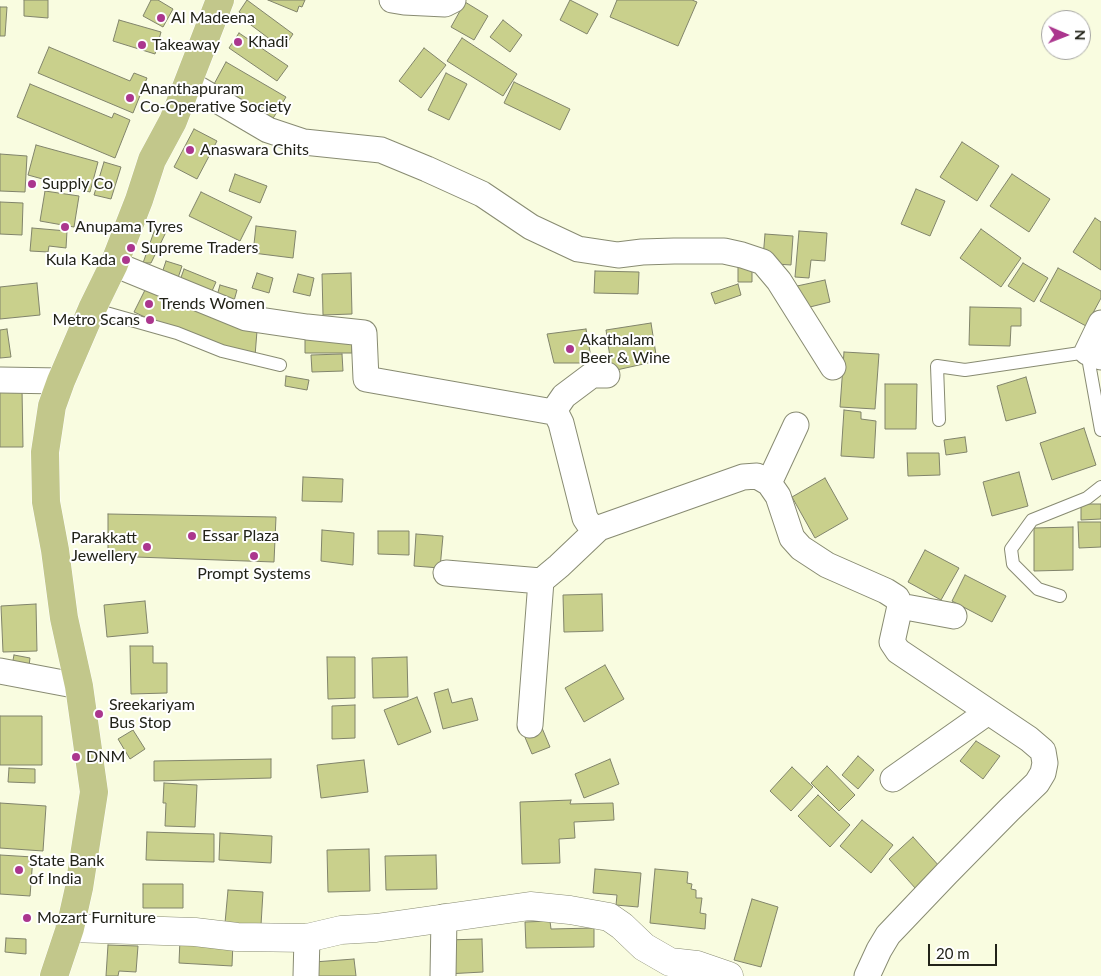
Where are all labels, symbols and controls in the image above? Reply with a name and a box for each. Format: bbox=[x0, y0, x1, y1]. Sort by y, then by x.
place label: Al Madeena bbox=[171, 8, 255, 28]
north arrow bbox=[1041, 10, 1091, 60]
marker: Al Madeena bbox=[155, 12, 167, 24]
text: N bbox=[1072, 30, 1089, 41]
place label: Khadi bbox=[248, 32, 288, 52]
place label: Takeaway bbox=[152, 35, 220, 55]
marker: Khadi bbox=[232, 36, 244, 48]
marker: Takeaway bbox=[136, 39, 148, 51]
place label: Ananthapuram Co-Operative Society bbox=[140, 79, 291, 117]
marker: Ananthapuram Co-Operative Society bbox=[124, 92, 136, 104]
place label: Anaswara Chits bbox=[200, 140, 309, 160]
marker: Anaswara Chits bbox=[184, 144, 196, 156]
place label: Supply Co bbox=[42, 174, 113, 194]
marker: Supply Co bbox=[26, 178, 38, 190]
place label: Anupama Tyres bbox=[75, 217, 183, 237]
marker: Anupama Tyres bbox=[59, 221, 71, 233]
place label: Supreme Traders bbox=[141, 238, 259, 258]
marker: Supreme Traders bbox=[125, 242, 137, 254]
place label: Kula Kada bbox=[46, 250, 116, 270]
marker: Kula Kada bbox=[120, 254, 132, 266]
place label: Trends Women bbox=[159, 294, 265, 314]
marker: Trends Women bbox=[143, 298, 155, 310]
place label: Metro Scans bbox=[53, 310, 140, 330]
marker: Metro Scans bbox=[144, 314, 156, 326]
place label: Akathalam Beer & Wine bbox=[580, 330, 670, 368]
marker: Akathalam Beer & Wine bbox=[564, 343, 576, 355]
place label: Essar Plaza bbox=[202, 526, 279, 546]
place label: Parakkatt Jewellery bbox=[71, 528, 137, 566]
marker: Essar Plaza bbox=[186, 530, 198, 542]
marker: Parakkatt Jewellery bbox=[141, 541, 153, 553]
marker: Prompt Systems bbox=[248, 550, 260, 562]
place label: Prompt Systems bbox=[197, 564, 311, 584]
place label: Sreekariyam Bus Stop bbox=[109, 695, 195, 733]
marker: Sreekariyam Bus Stop bbox=[93, 708, 105, 720]
place label: DNM bbox=[86, 747, 125, 767]
marker: DNM bbox=[70, 751, 82, 763]
place label: State Bank of India bbox=[29, 851, 104, 889]
marker: State Bank of India bbox=[13, 864, 25, 876]
place label: Mozart Furniture bbox=[37, 908, 156, 928]
marker: Mozart Furniture bbox=[21, 912, 33, 924]
scale bar bbox=[931, 934, 1000, 966]
text: 20 m bbox=[936, 944, 970, 962]

